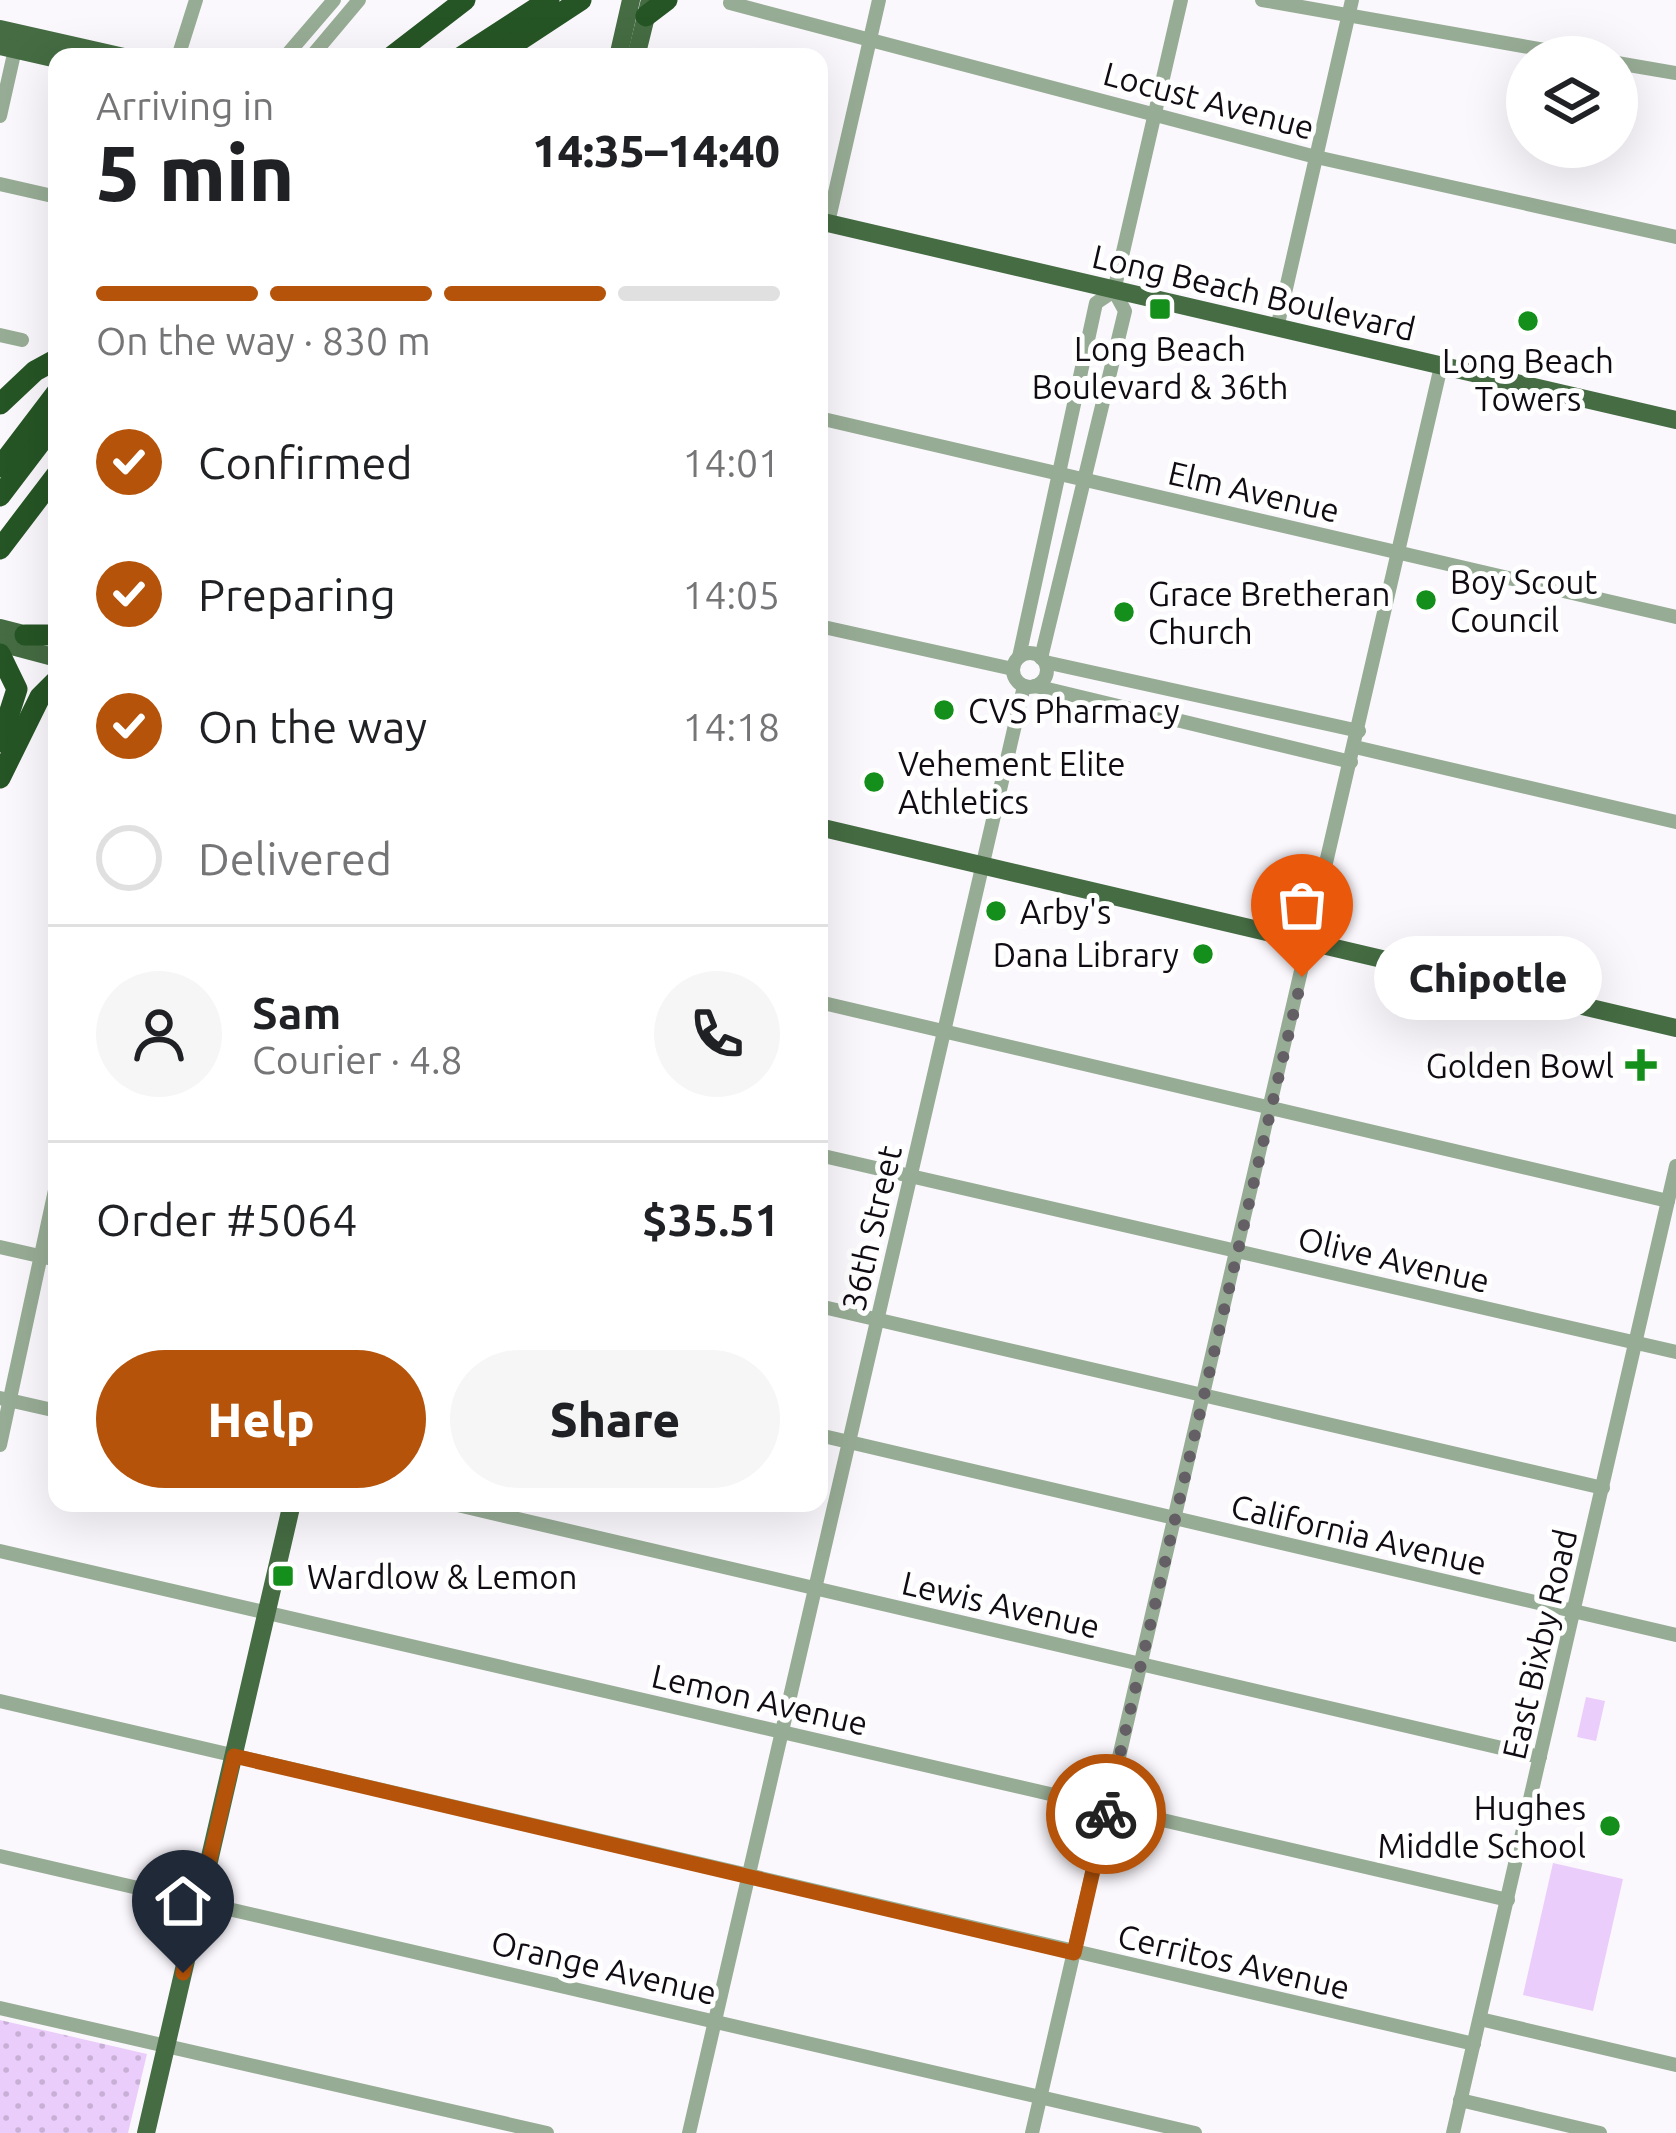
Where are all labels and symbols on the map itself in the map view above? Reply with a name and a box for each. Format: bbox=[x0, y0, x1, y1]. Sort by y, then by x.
street label: Locust Avenue bbox=[1100, 54, 1318, 146]
street label: Long Beach Boulevard bbox=[1089, 237, 1419, 347]
marker: Long Beach Boulevard & 36th bbox=[1147, 296, 1173, 322]
marker: Long Beach Towers bbox=[1515, 308, 1541, 334]
place label: Long Beach Boulevard & 36th bbox=[1032, 330, 1288, 405]
place label: Long Beach Towers bbox=[1442, 342, 1614, 417]
street label: Elm Avenue bbox=[1165, 453, 1343, 529]
place label: Boy Scout Council bbox=[1450, 563, 1597, 638]
place label: Grace Bretheran Church bbox=[1148, 575, 1390, 650]
marker: Boy Scout Council bbox=[1413, 587, 1439, 613]
marker: Grace Bretheran Church bbox=[1111, 599, 1137, 625]
place label: CVS Pharmacy bbox=[968, 692, 1180, 729]
marker: CVS Pharmacy bbox=[931, 697, 957, 723]
place label: Vehement Elite Athletics bbox=[898, 745, 1125, 820]
marker: Vehement Elite Athletics bbox=[861, 769, 887, 795]
pin bbox=[1251, 854, 1353, 977]
place label: Arby's bbox=[1020, 893, 1111, 930]
marker: Arby's bbox=[983, 898, 1009, 924]
callout: Chipotle bbox=[1374, 935, 1602, 1019]
place label: Dana Library bbox=[993, 936, 1179, 973]
marker: Dana Library bbox=[1190, 941, 1216, 967]
place label: Golden Bowl bbox=[1426, 1047, 1614, 1084]
marker: Golden Bowl bbox=[1625, 1049, 1657, 1081]
street label: 36th Street bbox=[834, 1142, 908, 1314]
street label: Olive Avenue bbox=[1295, 1219, 1493, 1299]
street label: California Avenue bbox=[1228, 1487, 1490, 1581]
street label: East Bixby Road bbox=[1495, 1525, 1583, 1763]
place label: Wardlow & Lemon bbox=[307, 1558, 577, 1595]
marker: Wardlow & Lemon bbox=[270, 1563, 296, 1589]
street label: Lewis Avenue bbox=[899, 1563, 1103, 1645]
street label: Lemon Avenue bbox=[648, 1656, 872, 1742]
courier bbox=[1046, 1754, 1166, 1874]
place label: Hughes Middle School bbox=[1378, 1789, 1586, 1864]
marker: Hughes Middle School bbox=[1597, 1813, 1623, 1839]
pin bbox=[132, 1850, 234, 1973]
street label: Cerritos Avenue bbox=[1115, 1916, 1353, 2006]
street label: Orange Avenue bbox=[488, 1923, 720, 2011]

